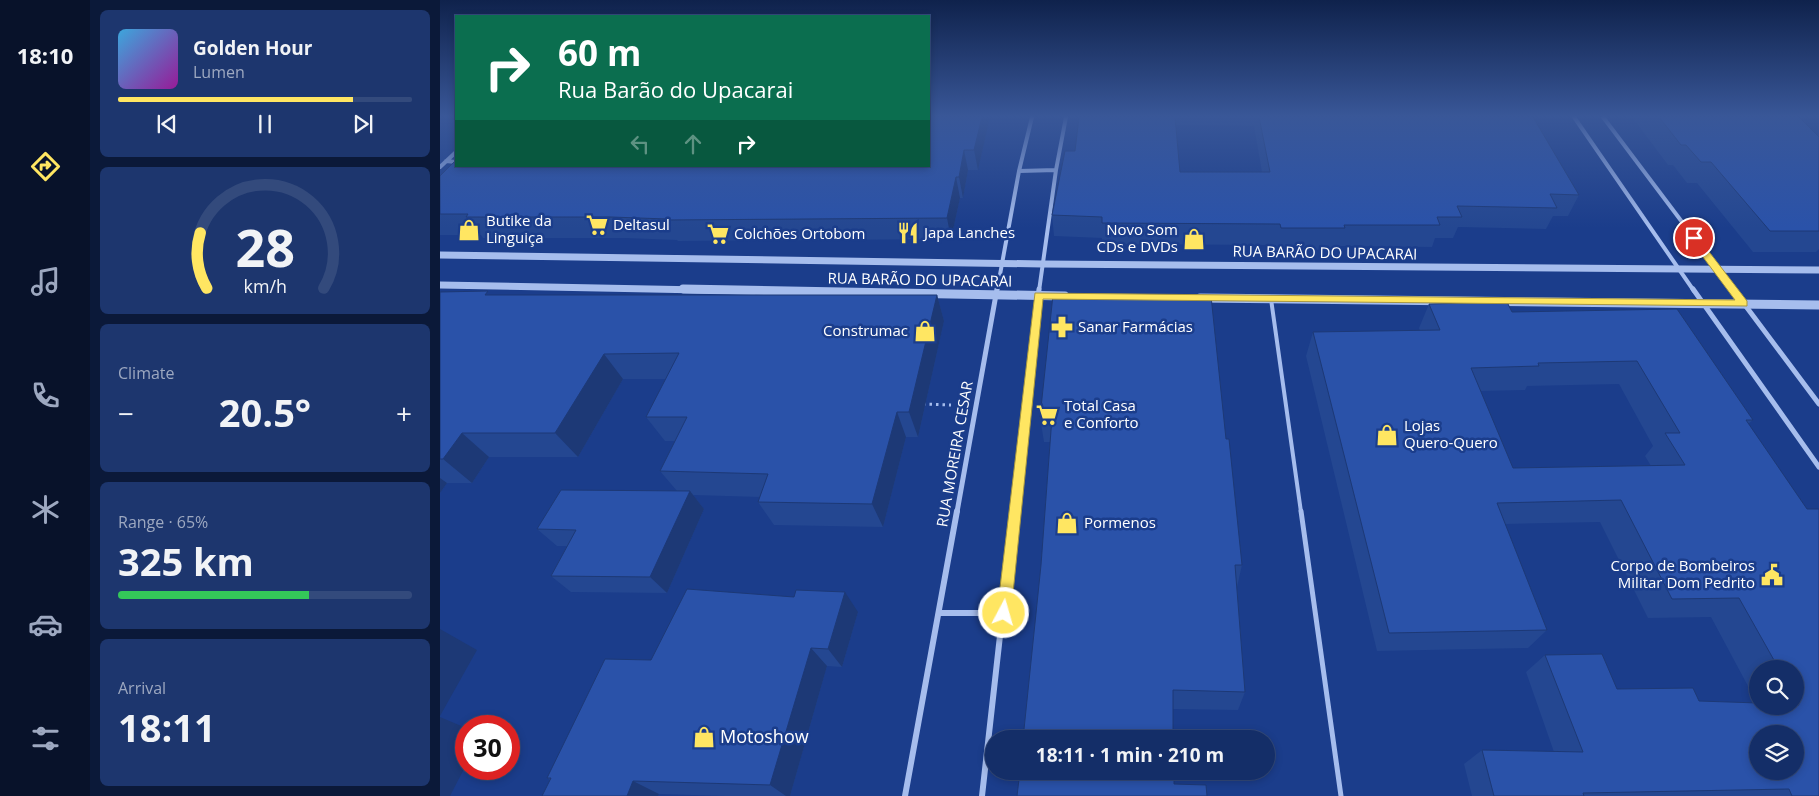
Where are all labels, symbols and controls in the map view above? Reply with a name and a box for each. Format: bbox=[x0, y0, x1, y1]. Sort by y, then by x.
text: 60 m bbox=[558, 29, 641, 76]
text: Golden Hour bbox=[193, 35, 312, 61]
icon: right bbox=[475, 35, 540, 100]
text: 18:10 bbox=[17, 40, 73, 70]
text: Lumen bbox=[193, 61, 245, 83]
text: Rua Barão do Upacarai bbox=[558, 74, 793, 104]
icon: previous bbox=[153, 110, 181, 138]
icon: pause bbox=[251, 110, 279, 138]
icon: next bbox=[349, 110, 377, 138]
icon: left bbox=[626, 130, 654, 158]
icon: ahead bbox=[679, 130, 707, 158]
icon: right bbox=[732, 130, 760, 158]
icon: directions bbox=[28, 149, 63, 184]
place label: Butike da Linguiça bbox=[486, 210, 552, 247]
text: 28 bbox=[235, 211, 295, 282]
supermarket icon: Deltasul bbox=[584, 212, 610, 238]
place label: Deltasul bbox=[613, 214, 670, 234]
shop icon: Butike da Linguiça bbox=[456, 217, 482, 243]
pin bbox=[1673, 217, 1715, 259]
place label: Novo Som CDs e DVDs bbox=[1096, 219, 1178, 256]
restaurant icon: Japa Lanches bbox=[895, 220, 921, 246]
supermarket icon: Colchões Ortobom bbox=[705, 221, 731, 247]
place label: Japa Lanches bbox=[922, 222, 1015, 242]
place label: Colchões Ortobom bbox=[734, 223, 865, 243]
icon: arrive bbox=[1680, 224, 1708, 252]
shop icon: Novo Som CDs e DVDs bbox=[1181, 226, 1207, 252]
street label: RUA BARÃO DO UPACARAI bbox=[1232, 240, 1418, 264]
icon: music bbox=[28, 264, 63, 299]
street label: RUA BARÃO DO UPACARAI bbox=[827, 267, 1013, 291]
text: km/h bbox=[243, 274, 287, 298]
pharmacy icon: Sanar Farmácias bbox=[1049, 314, 1075, 340]
place label: Sanar Farmácias bbox=[1078, 316, 1193, 336]
shop icon: Construmac bbox=[912, 318, 938, 344]
place label: Construmac bbox=[823, 320, 908, 340]
text: Climate bbox=[118, 362, 175, 384]
icon: phone bbox=[28, 378, 63, 413]
street label: RUA MOREIRA CESAR bbox=[931, 379, 977, 528]
text: 20.5° bbox=[219, 386, 311, 438]
text: − bbox=[118, 394, 134, 432]
text: + bbox=[396, 394, 412, 432]
place label: Total Casa e Conforto bbox=[1064, 395, 1139, 432]
supermarket icon: Total Casa e Conforto bbox=[1034, 402, 1060, 428]
place label: Lojas Quero-Quero bbox=[1404, 415, 1498, 452]
shop icon: Lojas Quero-Quero bbox=[1374, 422, 1400, 448]
icon: climate bbox=[28, 492, 63, 527]
shop icon: Pormenos bbox=[1054, 510, 1080, 536]
text: Range · 65% bbox=[118, 511, 208, 533]
place label: Pormenos bbox=[1084, 512, 1156, 532]
text: 325 km bbox=[118, 535, 254, 587]
place label: Corpo de Bombeiros Militar Dom Pedrito bbox=[1611, 555, 1755, 592]
public building icon: Corpo de Bombeiros Militar Dom Pedrito bbox=[1759, 562, 1785, 588]
position arrow bbox=[977, 586, 1029, 638]
icon: car bbox=[28, 607, 63, 642]
map controls bbox=[1749, 660, 1804, 780]
button: search bbox=[1749, 660, 1804, 715]
text: Arrival bbox=[118, 677, 166, 699]
text: 18:11 bbox=[118, 701, 216, 753]
speed limit sign: 30 bbox=[455, 715, 520, 780]
icon: filters bbox=[28, 721, 63, 756]
shop icon: Motoshow bbox=[691, 724, 717, 750]
place label: Motoshow bbox=[720, 724, 809, 748]
button: layers bbox=[1749, 725, 1804, 780]
text: 18:11 · 1 min · 210 m bbox=[1036, 742, 1224, 768]

